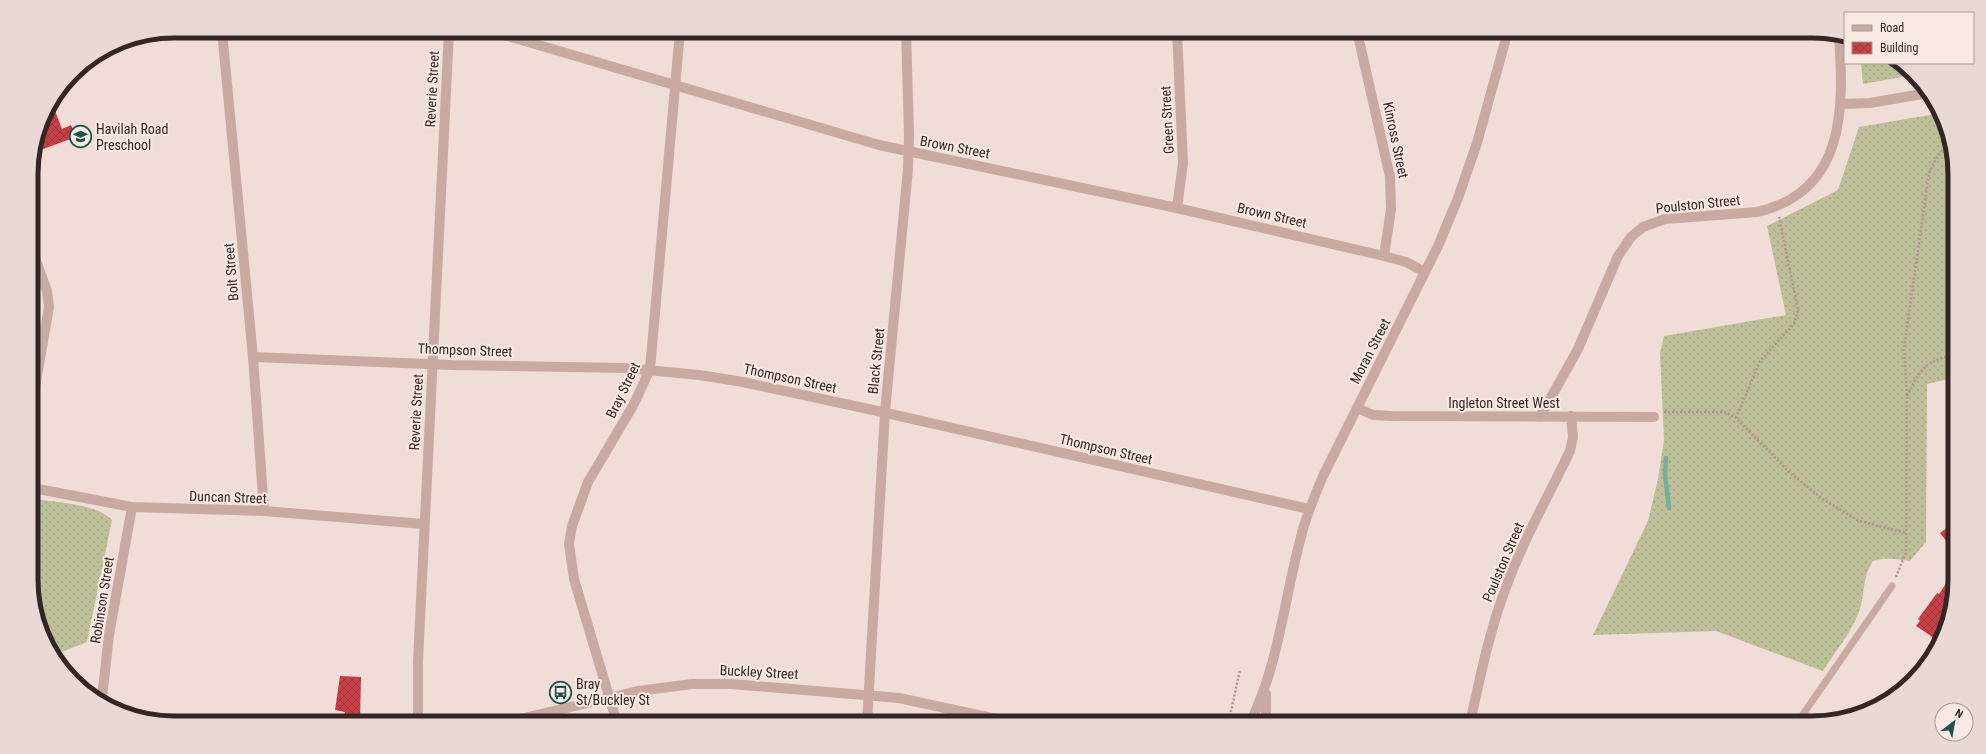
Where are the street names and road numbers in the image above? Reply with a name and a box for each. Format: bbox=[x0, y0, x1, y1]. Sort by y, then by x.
street label: Reverie Street bbox=[422, 50, 442, 128]
street label: Green Street bbox=[1157, 85, 1177, 155]
street label: Kinross Street bbox=[1380, 100, 1412, 180]
street label: Brown Street bbox=[919, 132, 991, 162]
street label: Poulston Street bbox=[1655, 192, 1741, 216]
street label: Brown Street bbox=[1236, 199, 1308, 231]
street label: Bolt Street bbox=[221, 242, 241, 302]
street label: Moran Street bbox=[1347, 316, 1393, 386]
street label: Black Street bbox=[865, 327, 887, 395]
street label: Thompson Street bbox=[417, 340, 513, 360]
street label: Bray Street bbox=[603, 359, 643, 421]
street label: Thompson Street bbox=[742, 360, 838, 396]
street label: Reverie Street bbox=[406, 373, 426, 451]
street label: Ingleton Street West bbox=[1448, 395, 1560, 411]
street label: Thompson Street bbox=[1058, 431, 1154, 467]
street label: Duncan Street bbox=[189, 488, 267, 506]
street label: Poulston Street bbox=[1479, 520, 1527, 604]
street label: Robinson Street bbox=[87, 555, 117, 645]
street label: Buckley Street bbox=[719, 662, 799, 682]

